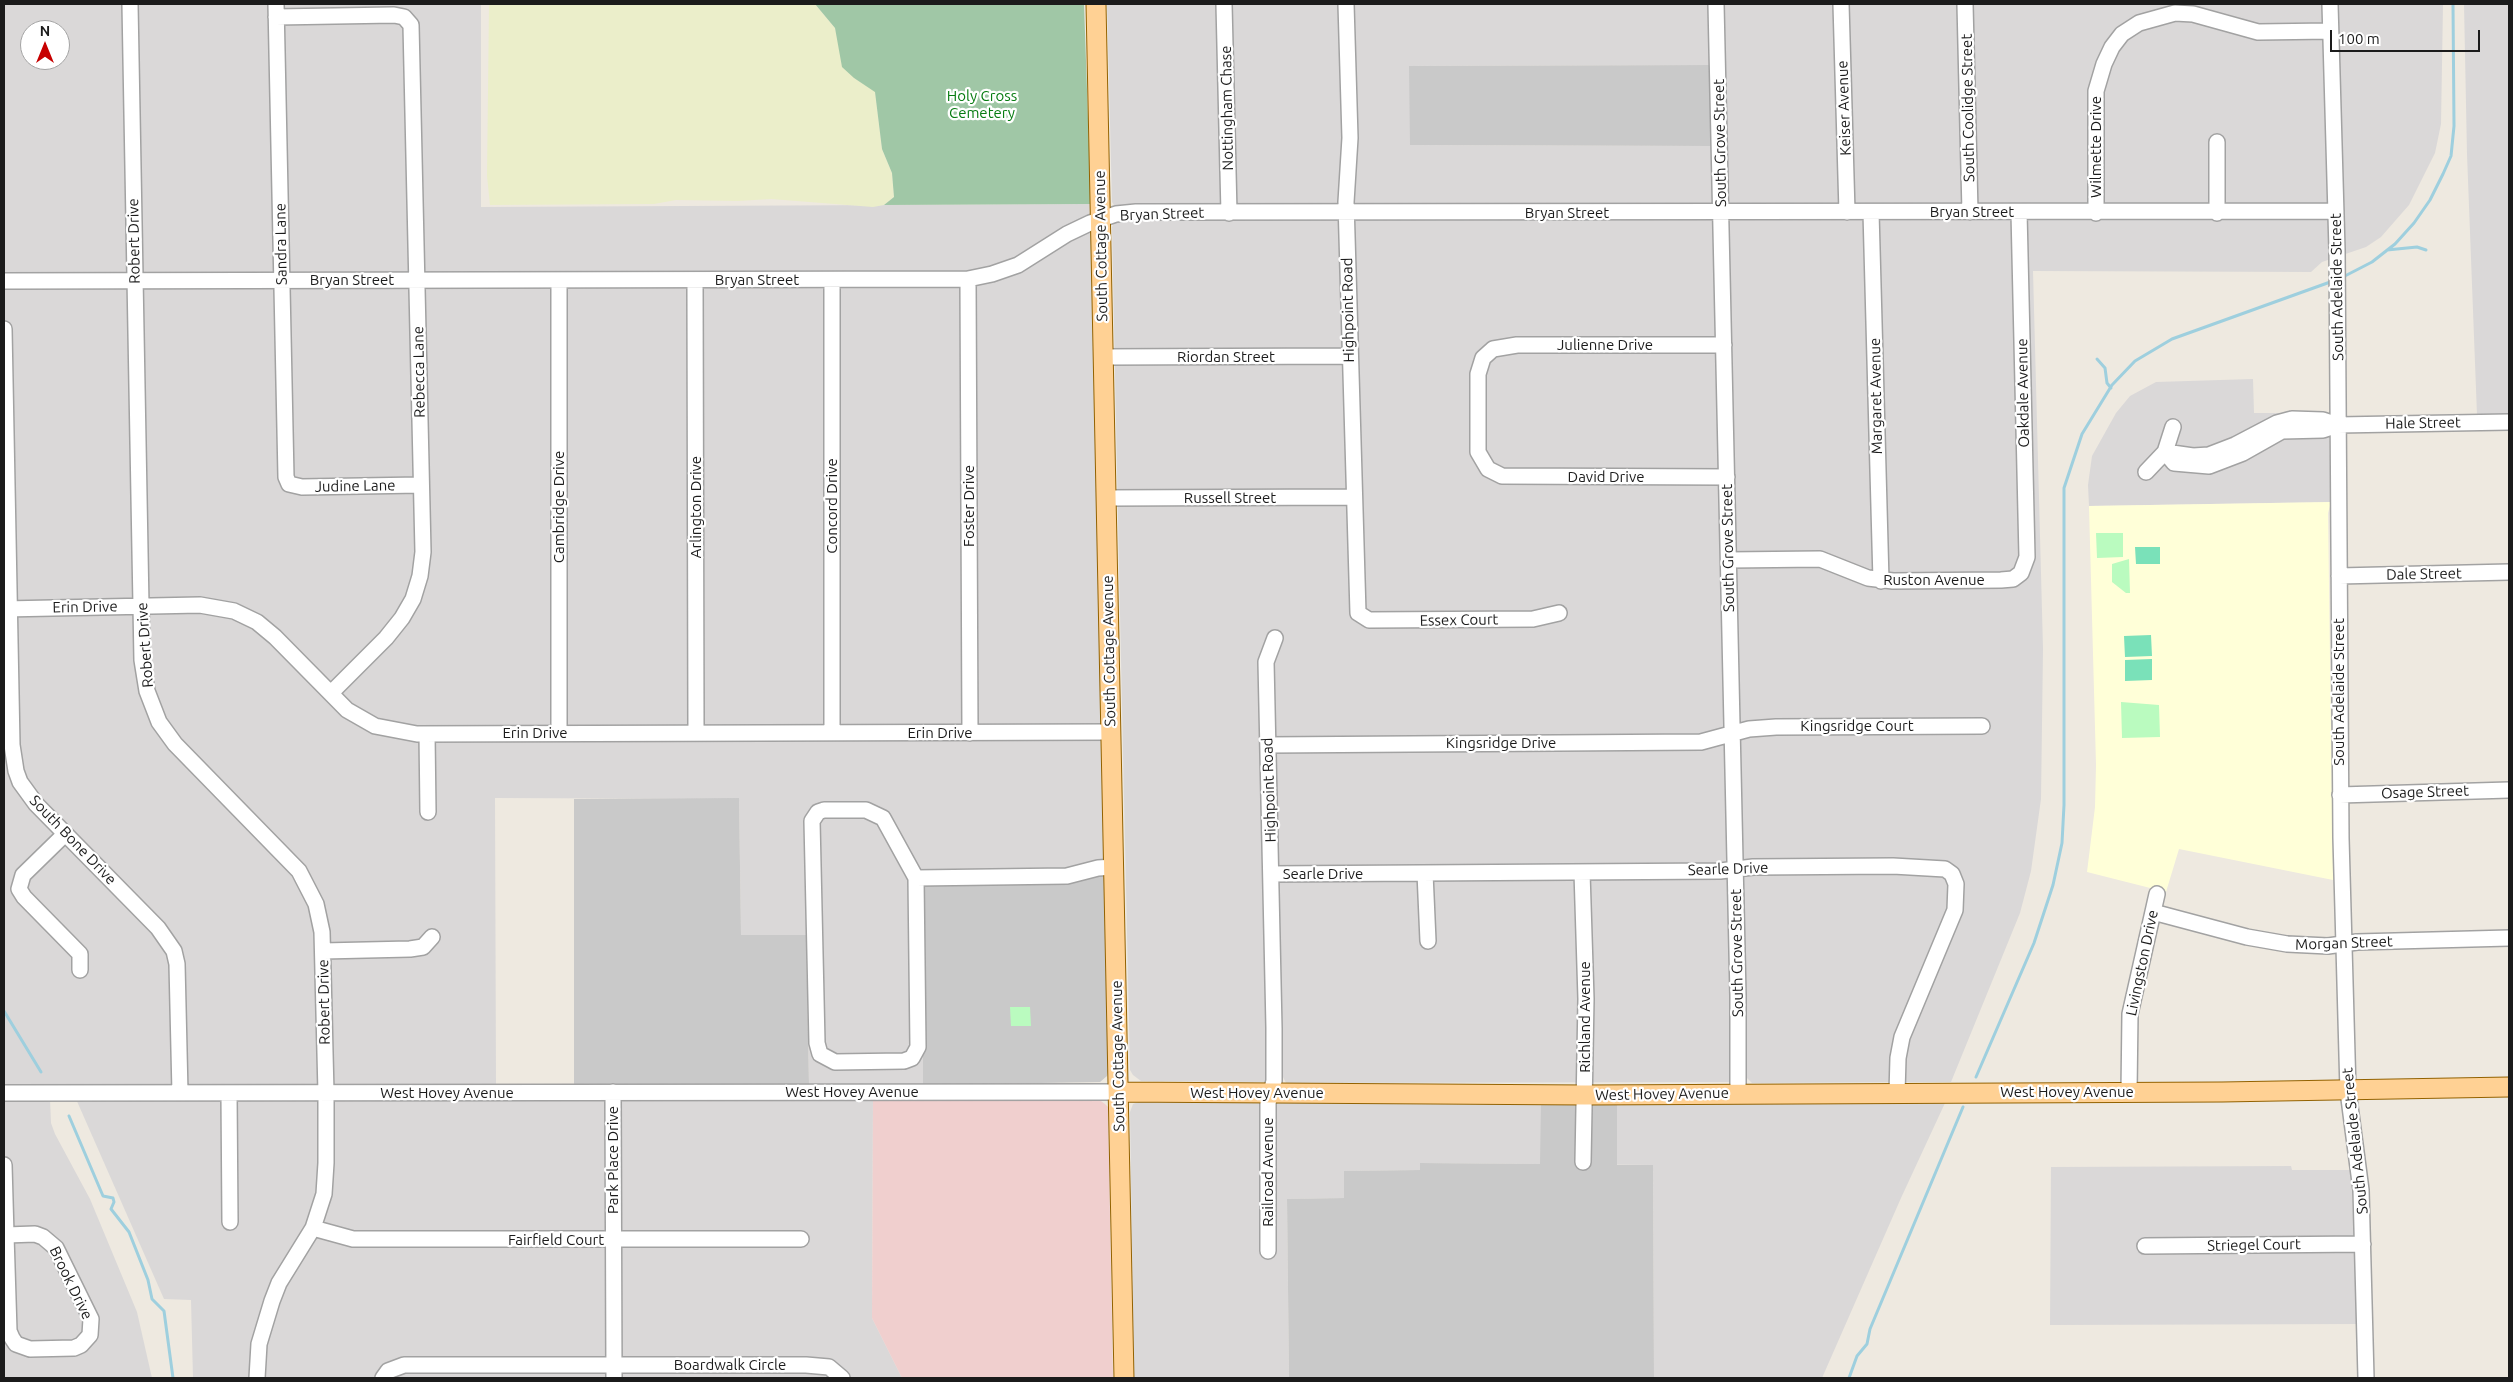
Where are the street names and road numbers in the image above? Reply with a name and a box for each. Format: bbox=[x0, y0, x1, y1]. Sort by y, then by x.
street label: South Coolidge Street bbox=[1958, 34, 1978, 182]
street label: Nottingham Chase bbox=[1217, 45, 1237, 171]
street label: Keiser Avenue bbox=[1833, 60, 1855, 156]
street label: South Grove Street bbox=[1710, 79, 1730, 207]
street label: Wilmette Drive bbox=[2087, 96, 2105, 198]
street label: South Cottage Avenue bbox=[1091, 170, 1111, 322]
street label: Robert Drive bbox=[124, 198, 144, 284]
street label: Sandra Lane bbox=[271, 203, 291, 285]
street label: Bryan Street bbox=[1930, 203, 2014, 221]
street label: Bryan Street bbox=[1120, 204, 1204, 224]
street label: Bryan Street bbox=[1525, 204, 1609, 222]
street label: South Adelaide Street bbox=[2327, 213, 2347, 361]
street label: Highpoint Road bbox=[1338, 257, 1358, 363]
street label: Bryan Street bbox=[310, 271, 394, 289]
street label: Bryan Street bbox=[715, 271, 799, 289]
street label: Rebecca Lane bbox=[409, 326, 429, 418]
street label: Julienne Drive bbox=[1557, 336, 1653, 354]
street label: Margaret Avenue bbox=[1866, 338, 1886, 454]
street label: Oakdale Avenue bbox=[2013, 338, 2033, 448]
street label: Riordan Street bbox=[1177, 348, 1275, 366]
street label: Hale Street bbox=[2385, 413, 2461, 433]
street label: Cambridge Drive bbox=[550, 451, 568, 563]
street label: Arlington Drive bbox=[687, 456, 705, 558]
street label: Concord Drive bbox=[823, 458, 841, 554]
street label: Foster Drive bbox=[960, 465, 978, 547]
street label: David Drive bbox=[1568, 468, 1644, 486]
street label: Judine Lane bbox=[314, 476, 396, 496]
street label: South Grove Street bbox=[1718, 484, 1738, 612]
street label: Russell Street bbox=[1184, 489, 1276, 507]
street label: Dale Street bbox=[2386, 564, 2462, 584]
street label: Ruston Avenue bbox=[1883, 571, 1985, 589]
street label: South Cottage Avenue bbox=[1099, 575, 1119, 727]
street label: Erin Drive bbox=[52, 597, 118, 617]
street label: Robert Drive bbox=[133, 602, 157, 688]
street label: Essex Court bbox=[1419, 610, 1499, 630]
street label: South Adelaide Street bbox=[2330, 618, 2348, 766]
street label: Kingsridge Court bbox=[1800, 717, 1914, 735]
street label: Erin Drive bbox=[502, 724, 568, 742]
street label: Erin Drive bbox=[907, 724, 973, 742]
street label: Kingsridge Drive bbox=[1446, 734, 1556, 752]
street label: Highpoint Road bbox=[1258, 737, 1280, 843]
street label: Osage Street bbox=[2381, 781, 2469, 803]
street label: South Bone Drive bbox=[26, 792, 120, 888]
street label: Searle Drive bbox=[1687, 859, 1769, 879]
street label: Searle Drive bbox=[1283, 865, 1363, 883]
street label: South Grove Street bbox=[1727, 889, 1747, 1017]
street label: Livingston Drive bbox=[2122, 908, 2162, 1018]
street label: Morgan Street bbox=[2295, 932, 2393, 954]
street label: Robert Drive bbox=[314, 959, 334, 1045]
street label: Richland Avenue bbox=[1576, 961, 1594, 1073]
street label: South Cottage Avenue bbox=[1108, 980, 1128, 1132]
street label: South Adelaide Street bbox=[2338, 1067, 2372, 1215]
street label: West Hovey Avenue bbox=[785, 1083, 919, 1101]
street label: West Hovey Avenue bbox=[2000, 1083, 2134, 1101]
street label: West Hovey Avenue bbox=[380, 1084, 514, 1102]
street label: West Hovey Avenue bbox=[1190, 1084, 1324, 1102]
street label: West Hovey Avenue bbox=[1595, 1084, 1729, 1104]
street label: Park Place Drive bbox=[604, 1106, 622, 1214]
street label: Railroad Avenue bbox=[1259, 1117, 1277, 1227]
street label: Fairfield Court bbox=[508, 1231, 604, 1249]
street label: Striegel Court bbox=[2207, 1235, 2301, 1255]
street label: Brook Drive bbox=[46, 1243, 96, 1323]
street label: Boardwalk Circle bbox=[674, 1356, 786, 1374]

